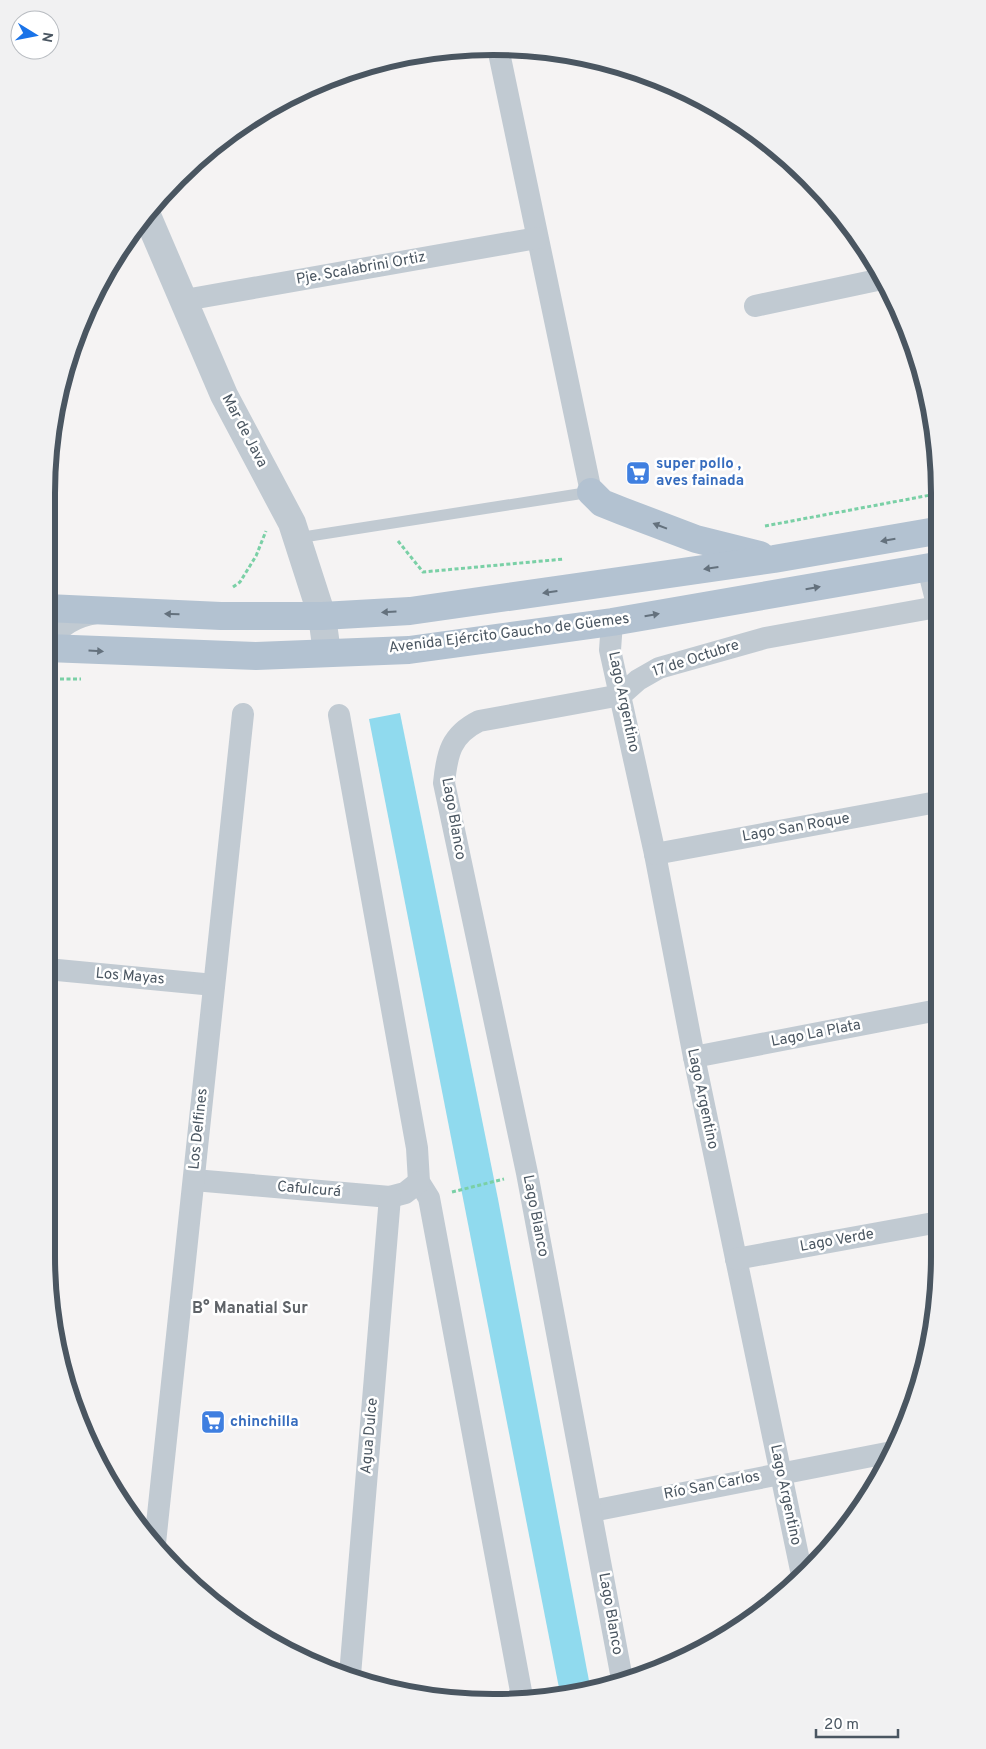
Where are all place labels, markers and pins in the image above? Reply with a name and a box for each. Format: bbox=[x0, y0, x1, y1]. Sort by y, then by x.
place label: super pollo , aves fainada bbox=[656, 455, 744, 491]
supermarket icon: super pollo , aves fainada bbox=[625, 460, 651, 486]
supermarket icon: chinchilla bbox=[200, 1409, 226, 1435]
place label: chinchilla bbox=[230, 1413, 299, 1432]

